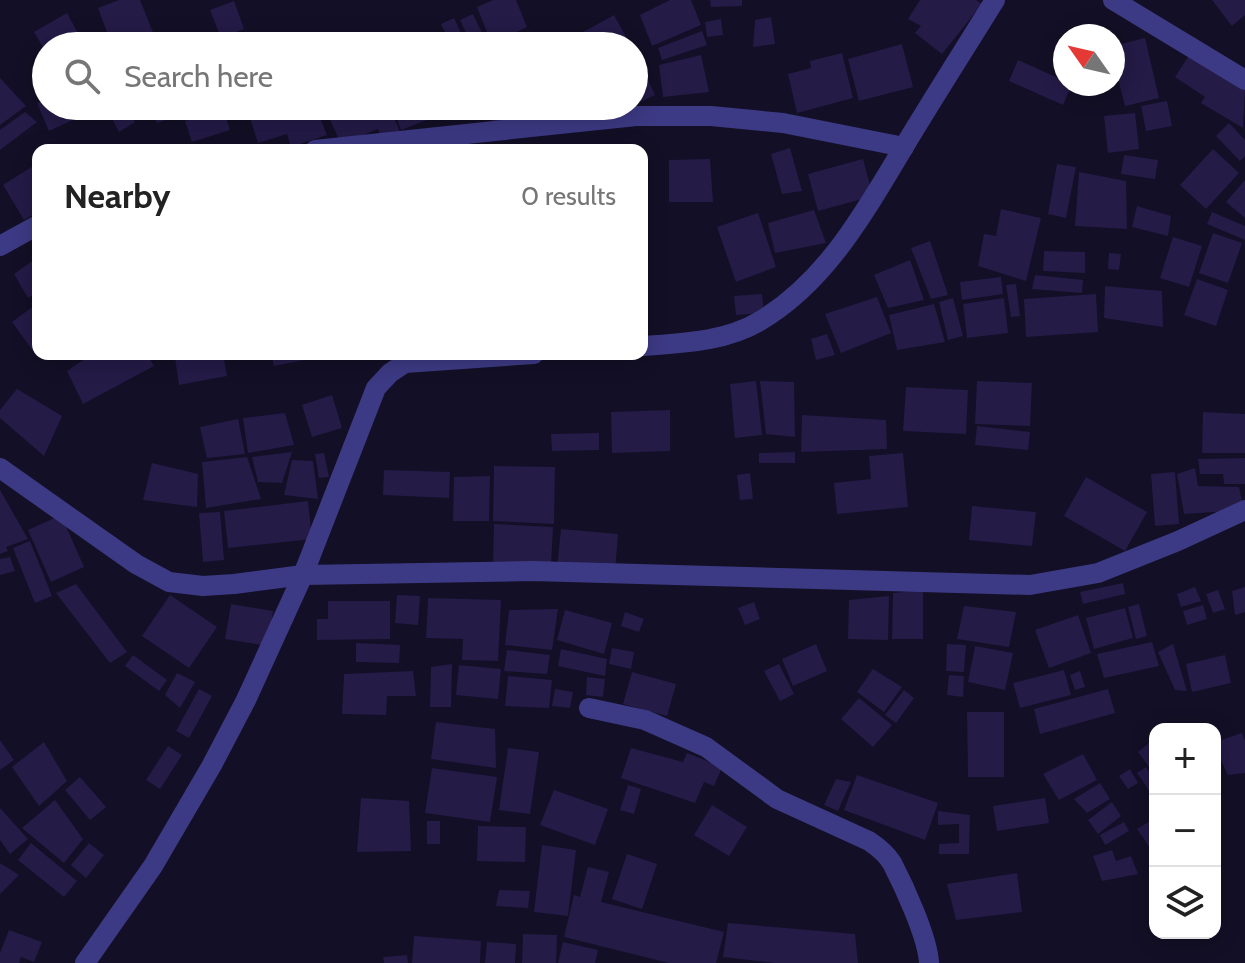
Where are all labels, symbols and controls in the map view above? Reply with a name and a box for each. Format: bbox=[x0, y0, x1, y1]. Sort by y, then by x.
north arrow bbox=[1053, 24, 1125, 96]
search box bbox=[32, 32, 648, 120]
icon: search bbox=[60, 54, 104, 98]
text: Search here bbox=[124, 58, 273, 95]
text: Nearby bbox=[64, 175, 171, 217]
text: 0 results bbox=[521, 180, 616, 212]
map controls bbox=[1149, 723, 1221, 939]
button: + bbox=[1149, 723, 1221, 795]
button: − bbox=[1149, 795, 1221, 867]
button: layers bbox=[1149, 867, 1221, 939]

